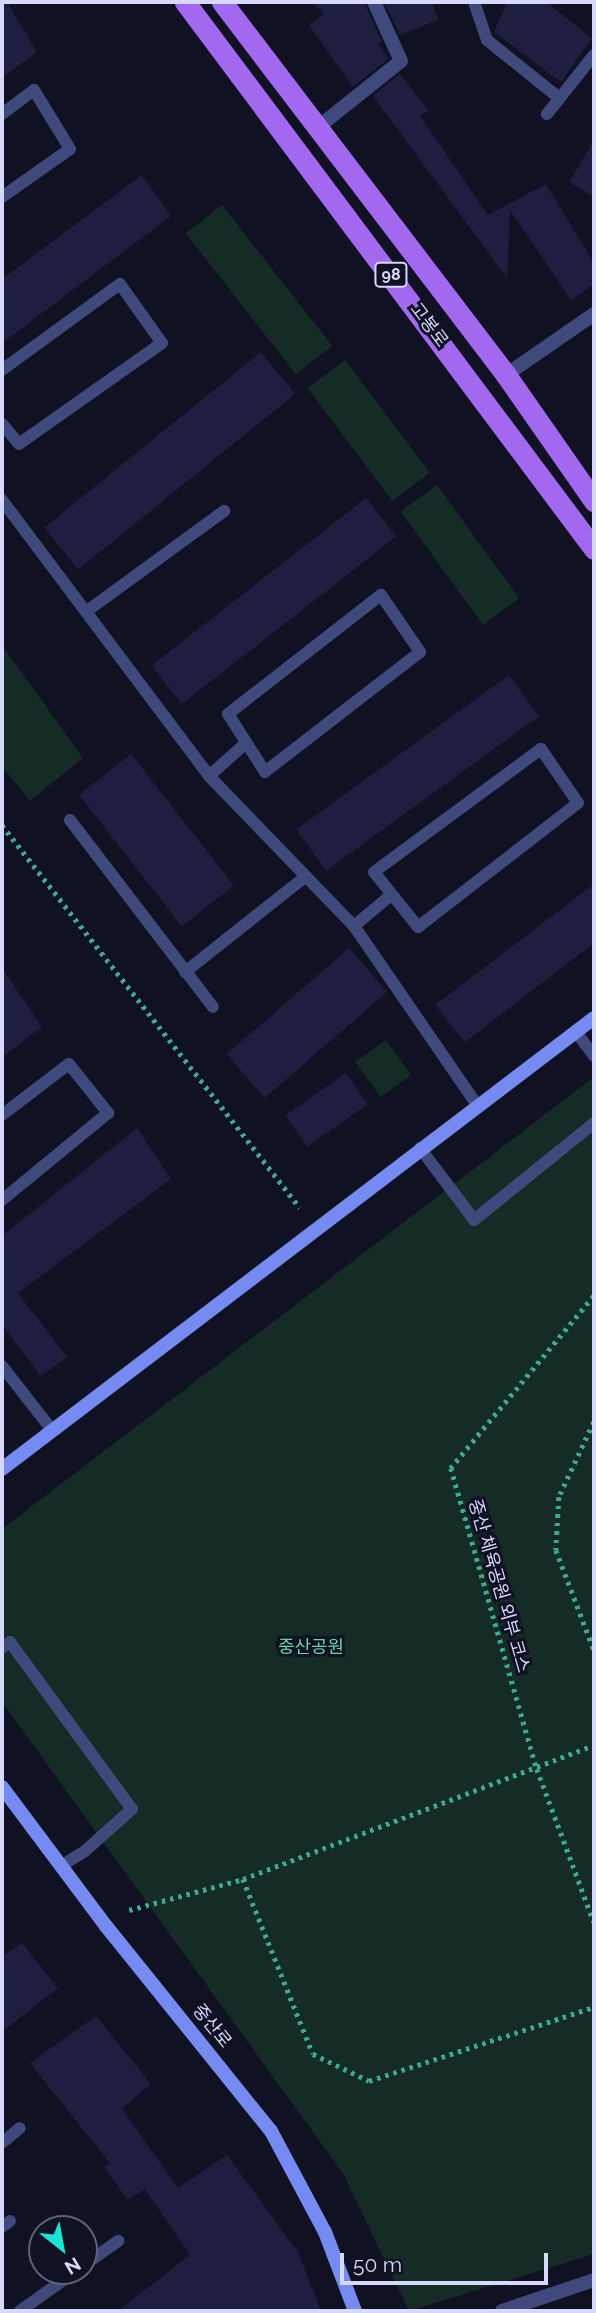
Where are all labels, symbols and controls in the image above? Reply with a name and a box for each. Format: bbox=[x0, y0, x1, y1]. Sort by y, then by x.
road number: 98 bbox=[374, 262, 408, 288]
street label: 고봉로 bbox=[405, 299, 453, 351]
street label: 중산 체육공원 외부 코스 bbox=[464, 1497, 534, 1675]
park label: 중산공원 bbox=[278, 1636, 344, 1658]
street label: 중산로 bbox=[188, 2000, 236, 2052]
north arrow bbox=[28, 2215, 98, 2285]
scale bar bbox=[344, 2240, 552, 2284]
text: 50 m bbox=[353, 2252, 402, 2277]
text: N bbox=[61, 2253, 85, 2279]

